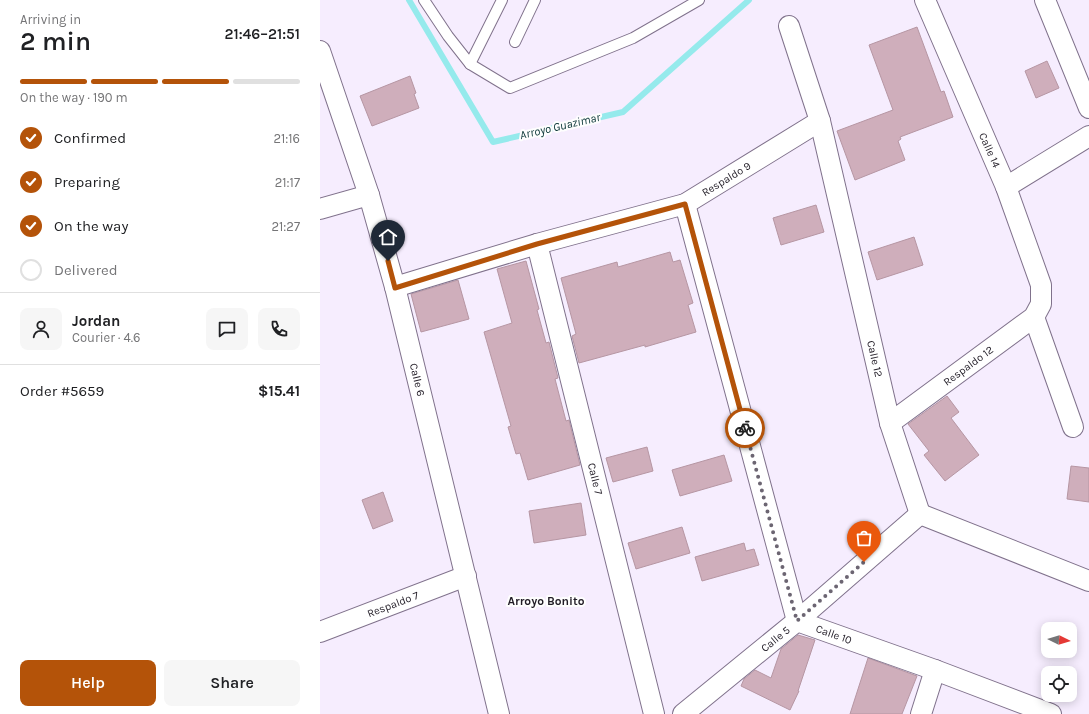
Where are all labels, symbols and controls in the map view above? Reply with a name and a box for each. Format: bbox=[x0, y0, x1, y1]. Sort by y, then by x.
text: Arriving in bbox=[20, 12, 81, 27]
text: 21:46–21:51 bbox=[225, 25, 300, 43]
text: 2 min bbox=[20, 26, 91, 57]
text: On the way · 190 m bbox=[20, 90, 128, 105]
water label: Arroyo Guazimar bbox=[518, 110, 602, 142]
icon: check bbox=[20, 127, 42, 149]
text: Confirmed bbox=[54, 129, 126, 147]
text: 21:16 bbox=[273, 131, 300, 146]
street label: Calle 14 bbox=[976, 131, 1003, 170]
street label: Respaldo 9 bbox=[699, 159, 753, 199]
icon: check bbox=[20, 171, 42, 193]
text: Preparing bbox=[54, 173, 120, 191]
text: 21:17 bbox=[275, 175, 300, 190]
icon: check bbox=[20, 215, 42, 237]
text: On the way bbox=[54, 217, 128, 235]
text: 21:27 bbox=[272, 219, 300, 234]
pin bbox=[371, 220, 405, 261]
icon: home bbox=[377, 226, 399, 248]
text: Delivered bbox=[54, 261, 118, 279]
button: person bbox=[20, 308, 62, 350]
button: chat bbox=[206, 308, 248, 350]
button: phone bbox=[258, 308, 300, 350]
text: Jordan bbox=[72, 312, 120, 330]
text: Courier · 4.6 bbox=[72, 330, 140, 345]
street label: Calle 12 bbox=[864, 339, 885, 379]
street label: Respaldo 12 bbox=[941, 343, 996, 389]
street label: Calle 6 bbox=[407, 362, 427, 398]
text: Order #5659 bbox=[20, 382, 104, 400]
text: $15.41 bbox=[258, 382, 300, 400]
courier bbox=[725, 408, 765, 448]
icon: bike bbox=[734, 417, 756, 439]
street label: Calle 7 bbox=[585, 462, 605, 496]
pin bbox=[847, 521, 881, 562]
icon: bag bbox=[853, 527, 875, 549]
street label: Respaldo 7 bbox=[365, 589, 421, 620]
district label: Arroyo Bonito bbox=[507, 594, 585, 608]
street label: Calle 10 bbox=[814, 622, 854, 647]
north arrow bbox=[1041, 622, 1077, 658]
map controls bbox=[1041, 622, 1077, 702]
street label: Calle 5 bbox=[758, 624, 793, 655]
button: Help bbox=[20, 660, 156, 706]
button: Share bbox=[164, 660, 300, 706]
button: locate bbox=[1041, 666, 1077, 702]

